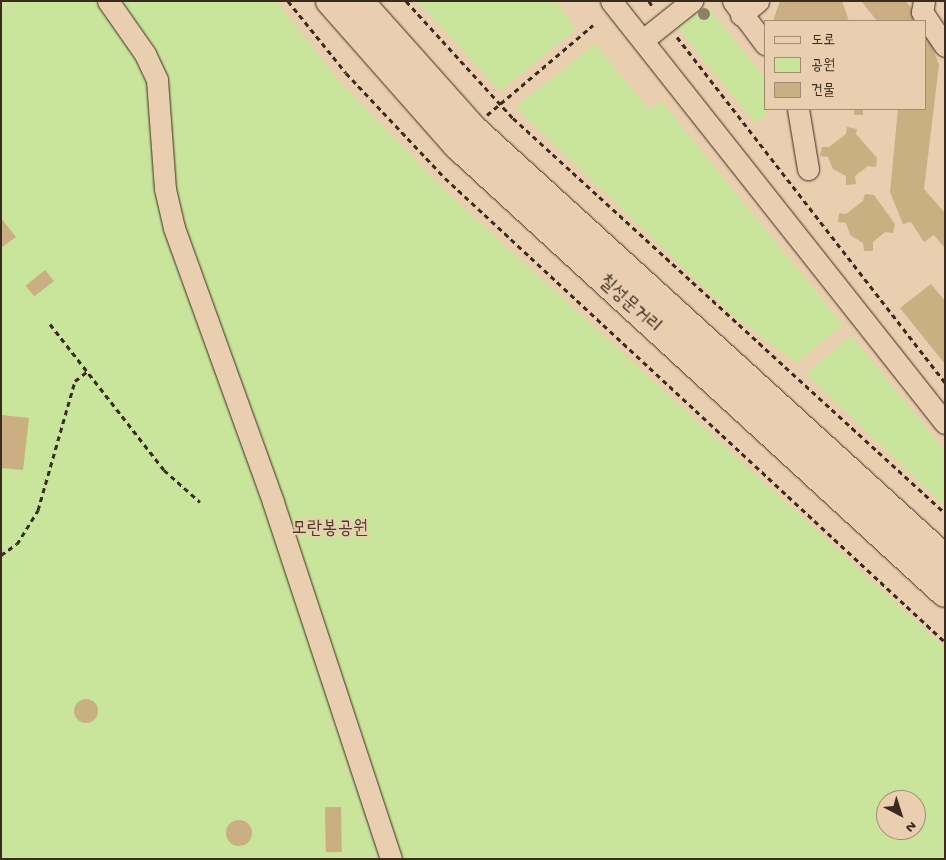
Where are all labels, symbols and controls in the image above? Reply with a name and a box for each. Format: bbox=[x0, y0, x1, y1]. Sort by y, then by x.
legend bbox=[764, 20, 926, 110]
text: 도로 bbox=[811, 32, 835, 50]
text: 공원 bbox=[811, 57, 835, 75]
text: 건물 bbox=[811, 82, 835, 100]
street label: 칠성문거리 bbox=[593, 271, 665, 339]
park label: 모란봉공원 bbox=[292, 519, 368, 541]
north arrow bbox=[876, 790, 926, 840]
text: N bbox=[901, 817, 919, 836]

